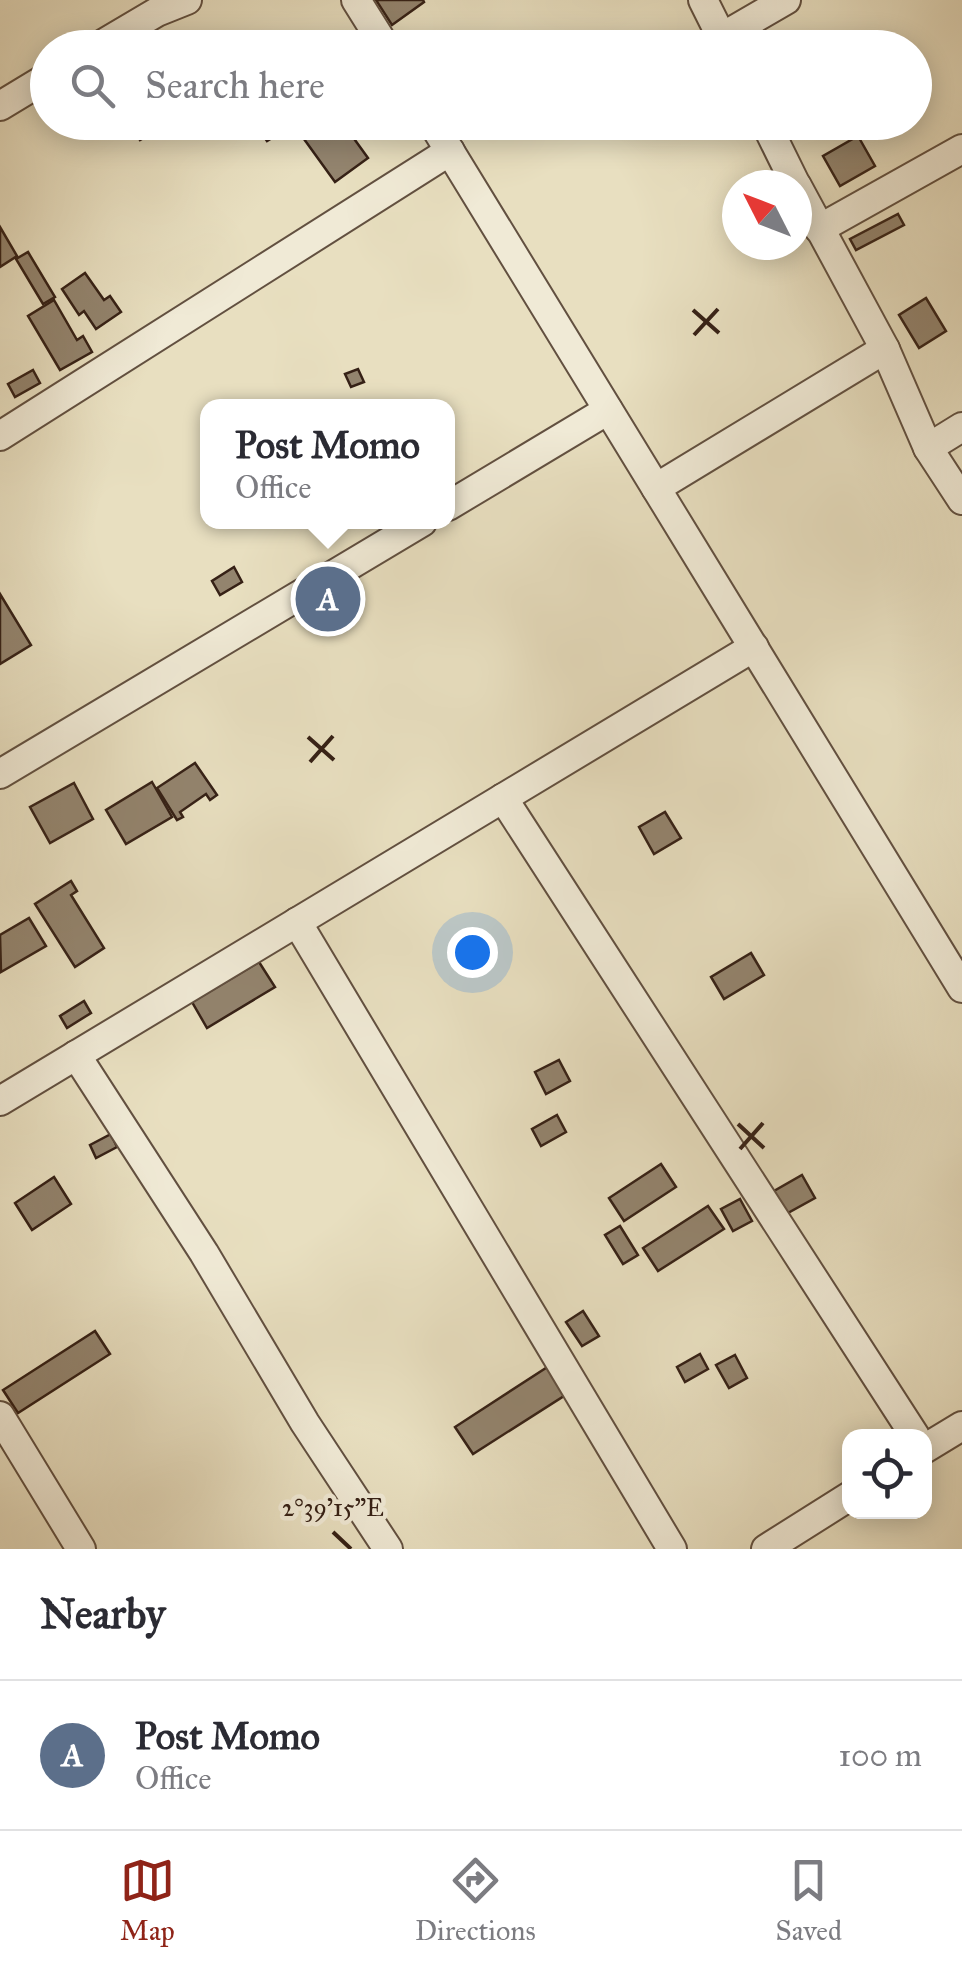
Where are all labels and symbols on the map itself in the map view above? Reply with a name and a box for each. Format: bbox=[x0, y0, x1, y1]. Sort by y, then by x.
north arrow bbox=[722, 170, 812, 260]
pin: A bbox=[296, 562, 360, 636]
your location bbox=[447, 927, 498, 978]
text: 2°39'15"E bbox=[282, 1492, 384, 1523]

